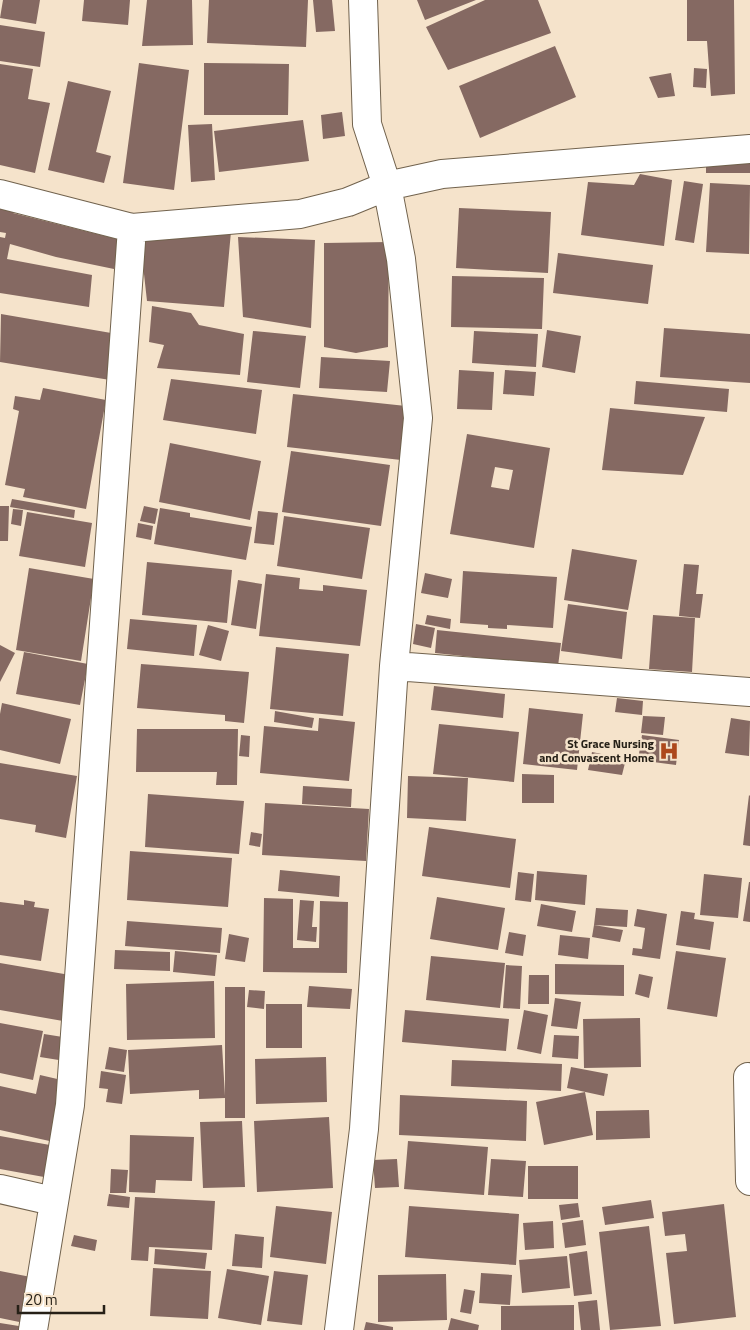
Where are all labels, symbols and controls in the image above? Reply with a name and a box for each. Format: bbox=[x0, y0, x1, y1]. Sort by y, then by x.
place label: St Grace Nursing and Convascent Home bbox=[539, 734, 655, 767]
hospital icon: St Grace Nursing and Convascent Home bbox=[658, 740, 680, 762]
scale bar bbox=[18, 1282, 104, 1314]
text: 20 m bbox=[25, 1288, 58, 1311]

